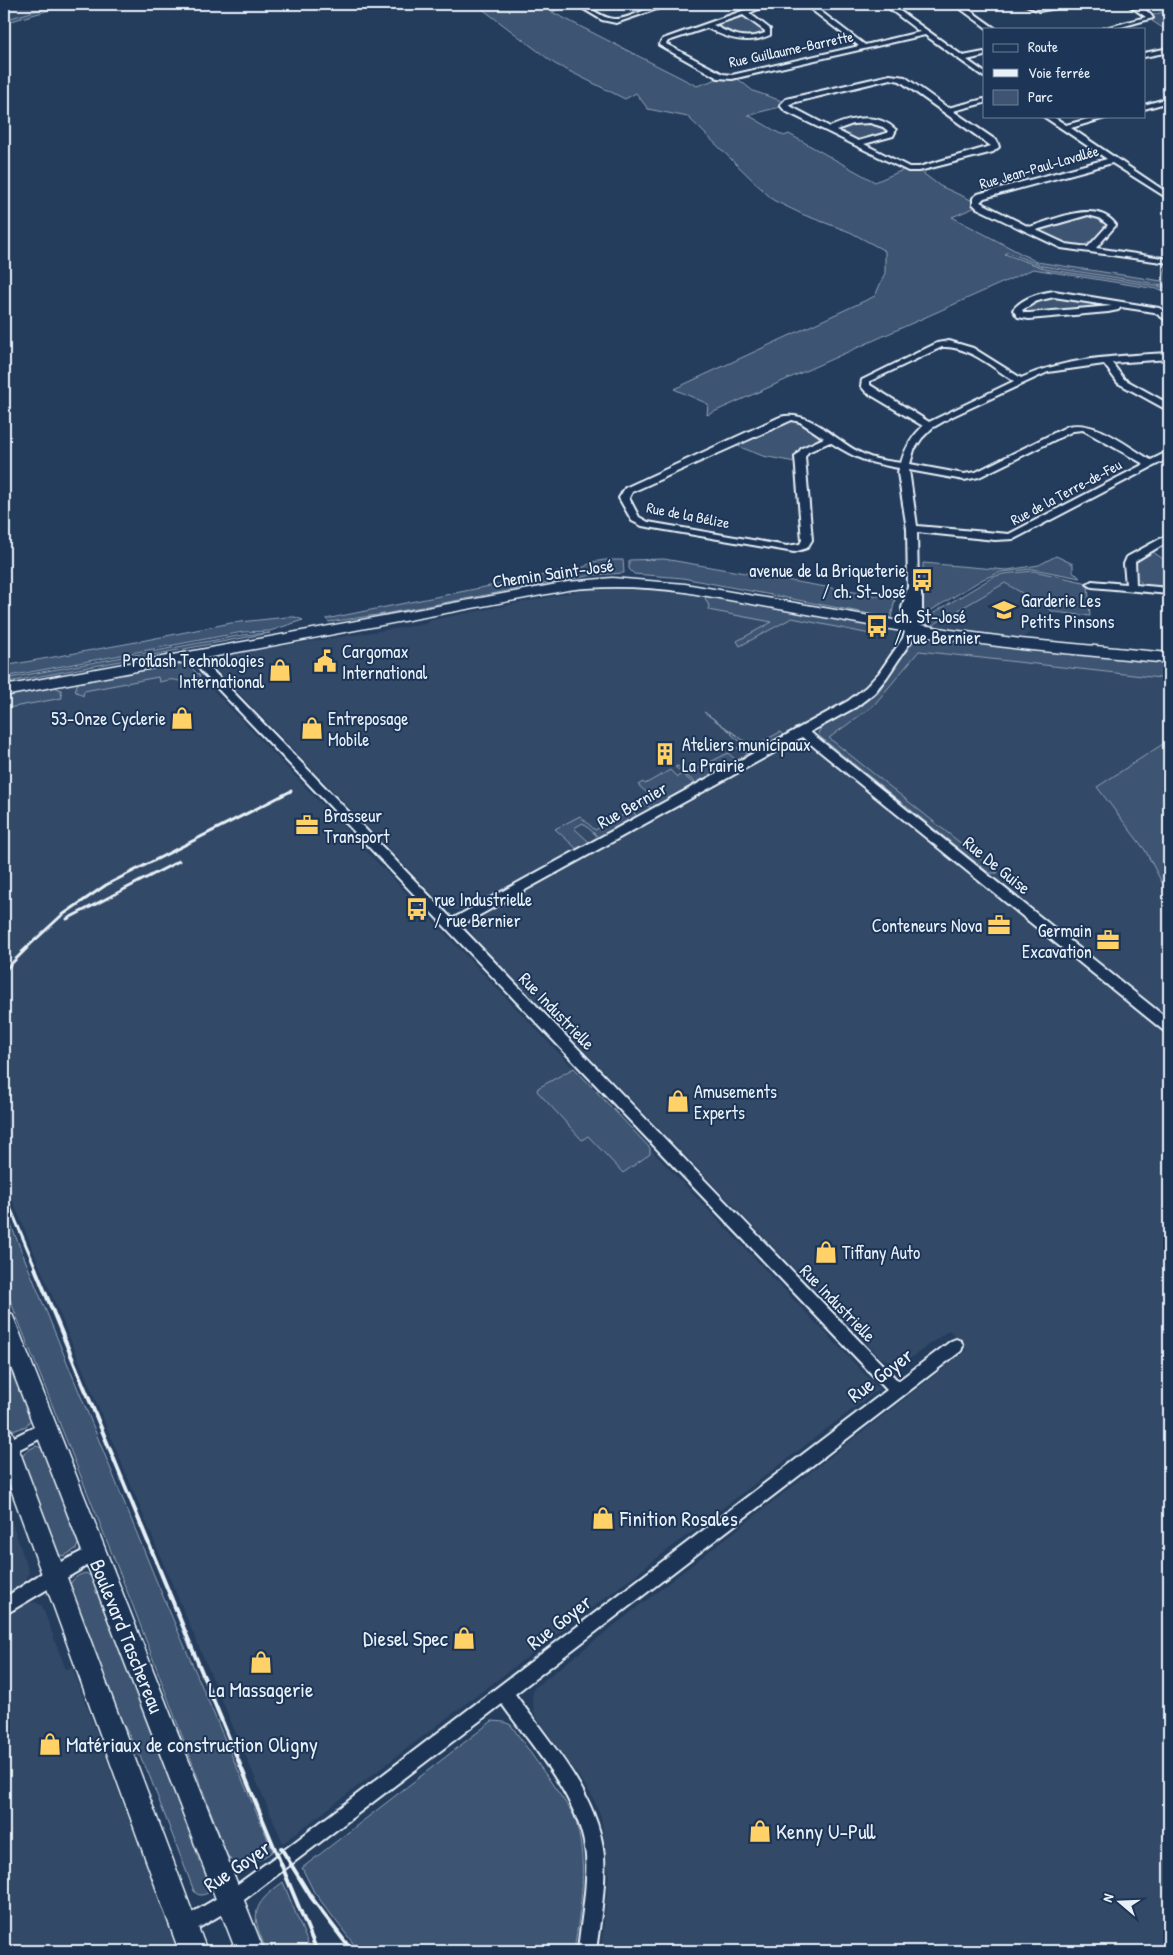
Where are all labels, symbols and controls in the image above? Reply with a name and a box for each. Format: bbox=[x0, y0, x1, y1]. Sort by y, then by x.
street label: Rue Guillaume-Barrette bbox=[727, 26, 855, 72]
legend bbox=[983, 28, 1146, 118]
text: Route bbox=[1028, 36, 1058, 57]
text: Voie ferrée bbox=[1028, 62, 1090, 83]
text: Parc bbox=[1028, 86, 1053, 107]
street label: Rue Jean-Paul-Lavallée bbox=[977, 140, 1101, 194]
street label: Rue de la Terre-de-Feu bbox=[1007, 454, 1125, 530]
street label: Rue de la Bélize bbox=[645, 497, 731, 533]
street label: Chemin Saint-José bbox=[491, 552, 615, 594]
place label: avenue de la Briqueterie / ch. St-José bbox=[749, 558, 906, 604]
bus stop icon: avenue de la Briqueterie / ch. St-José bbox=[909, 567, 935, 593]
place label: Garderie Les Petits Pinsons bbox=[1021, 588, 1114, 634]
school or university icon: Garderie Les Petits Pinsons bbox=[991, 597, 1017, 623]
place label: ch. St-José / rue Bernier bbox=[894, 604, 981, 650]
bus stop icon: ch. St-José / rue Bernier bbox=[864, 613, 890, 639]
place label: Cargomax International bbox=[342, 639, 428, 685]
place label: Proflash Technologies International bbox=[123, 648, 264, 694]
public building icon: Cargomax International bbox=[312, 648, 338, 674]
shop icon: Proflash Technologies International bbox=[267, 657, 293, 683]
shop icon: 53-Onze Cyclerie bbox=[169, 705, 195, 731]
place label: 53-Onze Cyclerie bbox=[51, 706, 166, 731]
place label: Entreposage Mobile bbox=[328, 706, 409, 752]
shop icon: Entreposage Mobile bbox=[299, 715, 325, 741]
place label: Ateliers municipaux La Prairie bbox=[682, 732, 811, 778]
building icon: Ateliers municipaux La Prairie bbox=[652, 741, 678, 767]
street label: Rue Bernier bbox=[593, 776, 671, 834]
place label: Brasseur Transport bbox=[324, 803, 390, 849]
office icon: Brasseur Transport bbox=[294, 812, 320, 838]
street label: Rue De Guise bbox=[958, 830, 1036, 900]
place label: rue Industrielle / rue Bernier bbox=[434, 887, 532, 933]
bus stop icon: rue Industrielle / rue Bernier bbox=[404, 896, 430, 922]
office icon: Conteneurs Nova bbox=[986, 912, 1012, 938]
place label: Conteneurs Nova bbox=[872, 913, 982, 938]
place label: Germain Excavation bbox=[1022, 918, 1092, 964]
office icon: Germain Excavation bbox=[1095, 927, 1121, 953]
street label: Rue Industrielle bbox=[513, 967, 601, 1055]
place label: Amusements Experts bbox=[694, 1079, 777, 1125]
shop icon: Amusements Experts bbox=[665, 1088, 691, 1114]
shop icon: Tiffany Auto bbox=[813, 1239, 839, 1265]
place label: Tiffany Auto bbox=[842, 1240, 920, 1265]
street label: Rue Industrielle bbox=[794, 1259, 882, 1347]
street label: Rue Goyer bbox=[841, 1341, 919, 1409]
place label: Finition Rosales bbox=[619, 1504, 738, 1533]
shop icon: Finition Rosales bbox=[590, 1505, 616, 1531]
street label: Boulevard Taschereau bbox=[83, 1555, 171, 1718]
street label: Rue Goyer bbox=[521, 1587, 597, 1657]
place label: Diesel Spec bbox=[363, 1624, 449, 1653]
shop icon: Diesel Spec bbox=[451, 1625, 477, 1651]
shop icon: La Massagerie bbox=[248, 1649, 274, 1675]
place label: La Massagerie bbox=[209, 1675, 313, 1704]
place label: Matériaux de construction Oligny bbox=[66, 1730, 318, 1759]
shop icon: Matériaux de construction Oligny bbox=[37, 1731, 63, 1757]
place label: Kenny U-Pull bbox=[776, 1817, 877, 1846]
shop icon: Kenny U-Pull bbox=[747, 1818, 773, 1844]
street label: Rue Goyer bbox=[198, 1833, 276, 1899]
north arrow bbox=[1096, 1878, 1146, 1928]
text: N bbox=[1097, 1890, 1118, 1904]

